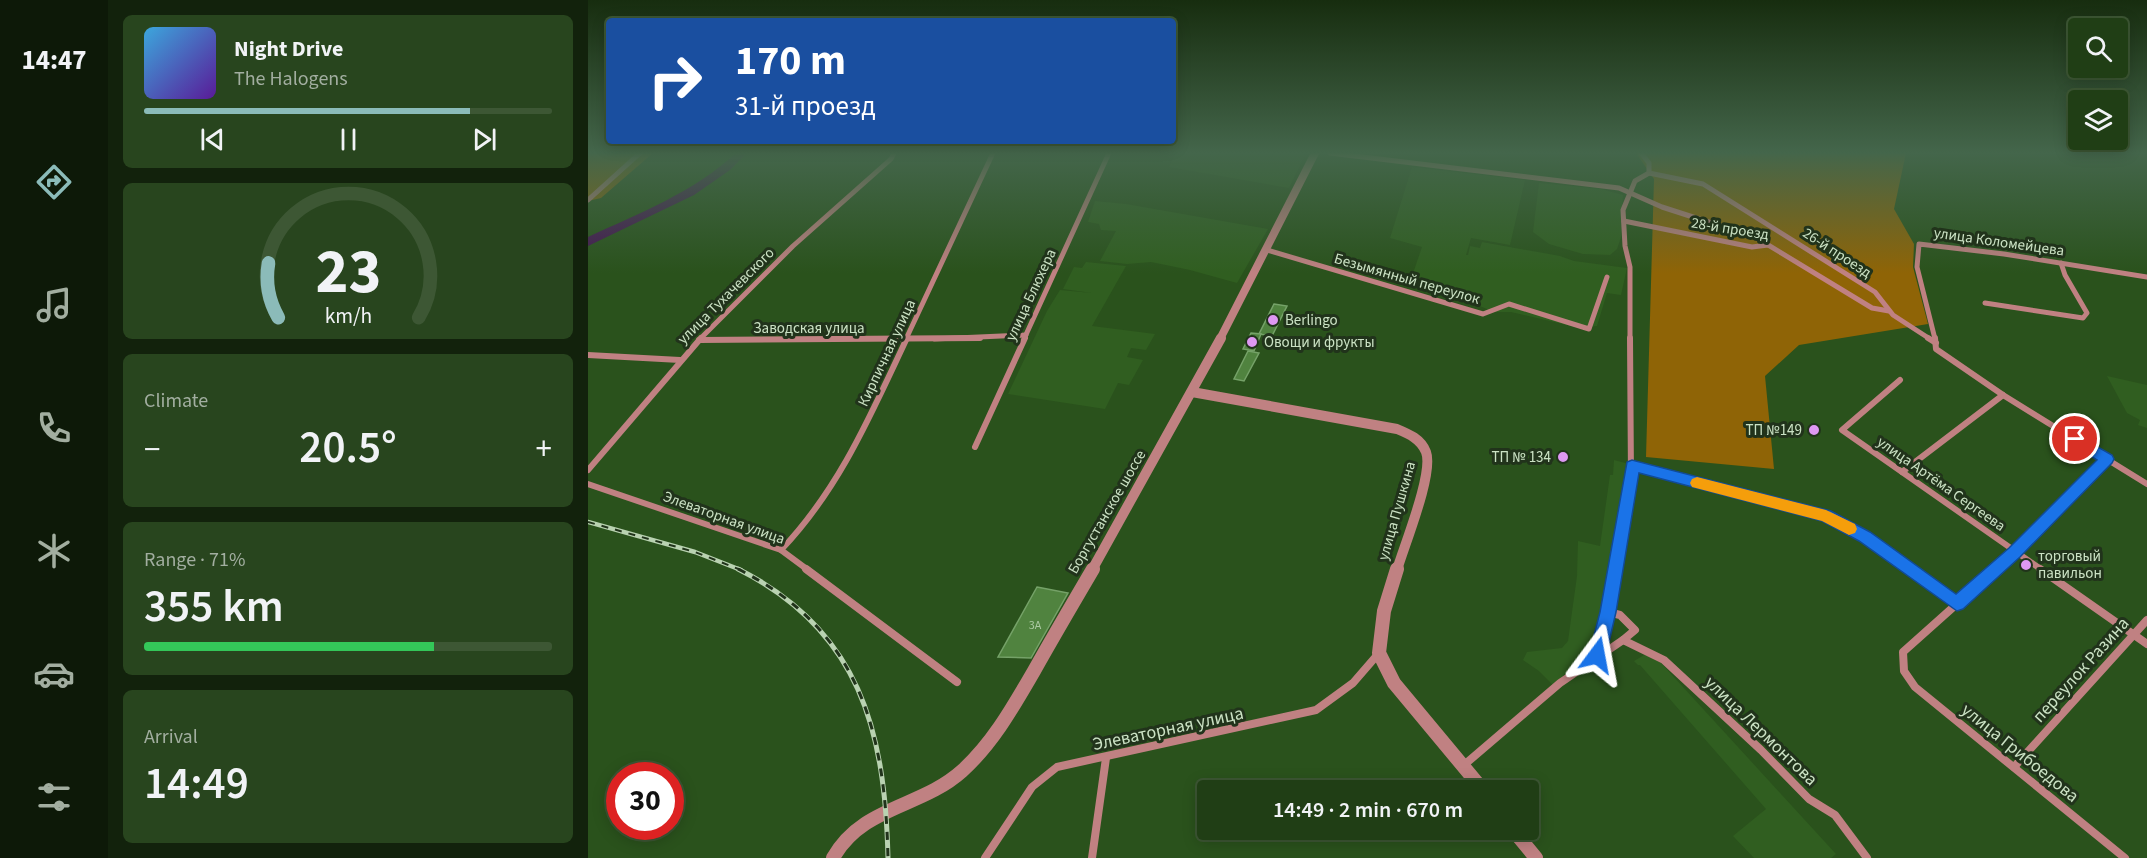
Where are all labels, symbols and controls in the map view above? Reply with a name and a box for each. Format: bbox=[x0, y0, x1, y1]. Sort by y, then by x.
map controls bbox=[2068, 18, 2128, 150]
button: search bbox=[2068, 18, 2128, 78]
text: 170 m bbox=[735, 31, 846, 91]
text: Night Drive bbox=[234, 33, 343, 65]
text: 14:47 bbox=[21, 41, 87, 80]
icon: right bbox=[636, 42, 714, 120]
text: The Halogens bbox=[234, 65, 348, 93]
text: 31-й проезд bbox=[735, 87, 876, 126]
button: layers bbox=[2068, 90, 2128, 150]
icon: previous bbox=[196, 123, 229, 156]
icon: pause bbox=[332, 123, 365, 156]
icon: next bbox=[468, 123, 501, 156]
icon: directions bbox=[33, 161, 75, 203]
street label: 28-й проезд bbox=[1690, 213, 1770, 245]
street label: улица Коломейцева bbox=[1932, 222, 2066, 262]
street label: 26-й проезд bbox=[1799, 223, 1875, 283]
text: 23 bbox=[315, 228, 381, 317]
street label: улица Тухачевского bbox=[673, 243, 779, 349]
street label: улица Блюхера bbox=[1000, 246, 1062, 344]
street label: Безымянный переулок bbox=[1332, 248, 1483, 310]
icon: music bbox=[33, 284, 75, 326]
street label: Кирпичная улица bbox=[853, 296, 921, 410]
text: km/h bbox=[324, 301, 372, 332]
place label: Berlingo bbox=[1285, 310, 1338, 331]
marker: Berlingo bbox=[1266, 313, 1280, 327]
street label: Заводская улица bbox=[753, 318, 865, 339]
place label: Овощи и фрукты bbox=[1264, 332, 1375, 353]
marker: Овощи и фрукты bbox=[1245, 335, 1259, 349]
text: Climate bbox=[144, 387, 208, 415]
icon: phone bbox=[33, 407, 75, 449]
pin bbox=[2049, 413, 2100, 464]
text: 20.5° bbox=[299, 416, 397, 480]
place label: ТП №149 bbox=[1746, 420, 1802, 441]
icon: arrive bbox=[2058, 422, 2091, 455]
marker: ТП №149 bbox=[1807, 423, 1821, 437]
text: − bbox=[144, 426, 160, 473]
text: + bbox=[536, 426, 552, 473]
street label: улица Артёма Сергеева bbox=[1872, 432, 2010, 536]
street label: Боргустанское шоссе bbox=[1063, 446, 1151, 578]
place label: ТП № 134 bbox=[1492, 447, 1552, 468]
marker: ТП № 134 bbox=[1556, 450, 1570, 464]
street label: улица Пушкина bbox=[1373, 459, 1421, 563]
street label: Элеваторная улица bbox=[660, 486, 788, 550]
icon: climate bbox=[33, 530, 75, 572]
text: Range · 71% bbox=[144, 546, 245, 574]
place label: торговый павильон bbox=[2038, 546, 2102, 584]
marker: торговый павильон bbox=[2019, 558, 2033, 572]
text: 355 km bbox=[144, 575, 284, 639]
street label: переулок Разина bbox=[2027, 612, 2135, 728]
house number: 3А bbox=[1029, 617, 1042, 634]
position arrow bbox=[1565, 623, 1629, 687]
icon: car bbox=[33, 653, 75, 695]
street label: улица Лермонтова bbox=[1699, 670, 1823, 792]
street label: улица Грибоедова bbox=[1956, 698, 2084, 808]
street label: Элеваторная улица bbox=[1090, 701, 1246, 757]
text: Arrival bbox=[144, 723, 198, 751]
text: 14:49 bbox=[144, 752, 249, 816]
speed limit sign: 30 bbox=[606, 762, 684, 840]
icon: filters bbox=[33, 776, 75, 818]
text: 14:49 · 2 min · 670 m bbox=[1273, 794, 1463, 826]

